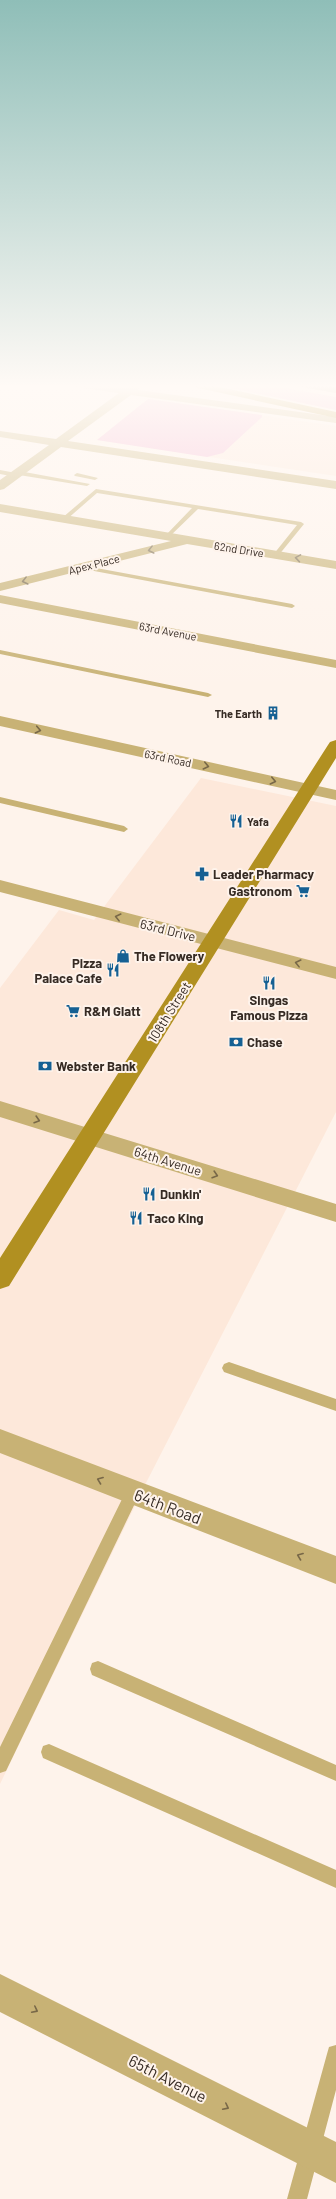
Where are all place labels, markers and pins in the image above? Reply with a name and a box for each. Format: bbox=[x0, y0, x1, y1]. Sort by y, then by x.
building icon: The Earth bbox=[265, 705, 281, 721]
place label: The Earth bbox=[215, 707, 262, 720]
restaurant icon: Yafa bbox=[228, 813, 244, 829]
place label: Yafa bbox=[247, 815, 269, 828]
pharmacy icon: Leader Pharmacy bbox=[194, 866, 210, 882]
place label: Leader Pharmacy bbox=[213, 866, 315, 882]
place label: Gastronom bbox=[229, 883, 292, 899]
supermarket icon: Gastronom bbox=[295, 883, 311, 899]
shop icon: The Flowery bbox=[115, 948, 131, 964]
place label: The Flowery bbox=[134, 948, 205, 964]
place label: Pizza Palace Cafe bbox=[35, 955, 102, 986]
restaurant icon: Pizza Palace Cafe bbox=[105, 962, 121, 978]
restaurant icon: Singas Famous Pizza bbox=[261, 975, 277, 991]
place label: Singas Famous Pizza bbox=[230, 992, 308, 1023]
supermarket icon: R&M Glatt bbox=[65, 1003, 81, 1019]
place label: R&M Glatt bbox=[84, 1003, 141, 1019]
bank icon: Chase bbox=[228, 1034, 244, 1050]
place label: Chase bbox=[247, 1034, 283, 1050]
bank icon: Webster Bank bbox=[37, 1058, 53, 1074]
place label: Webster Bank bbox=[56, 1058, 136, 1074]
restaurant icon: Dunkin' bbox=[141, 1186, 157, 1202]
place label: Dunkin' bbox=[160, 1186, 202, 1202]
restaurant icon: Taco King bbox=[128, 1210, 144, 1226]
place label: Taco King bbox=[147, 1210, 204, 1226]

